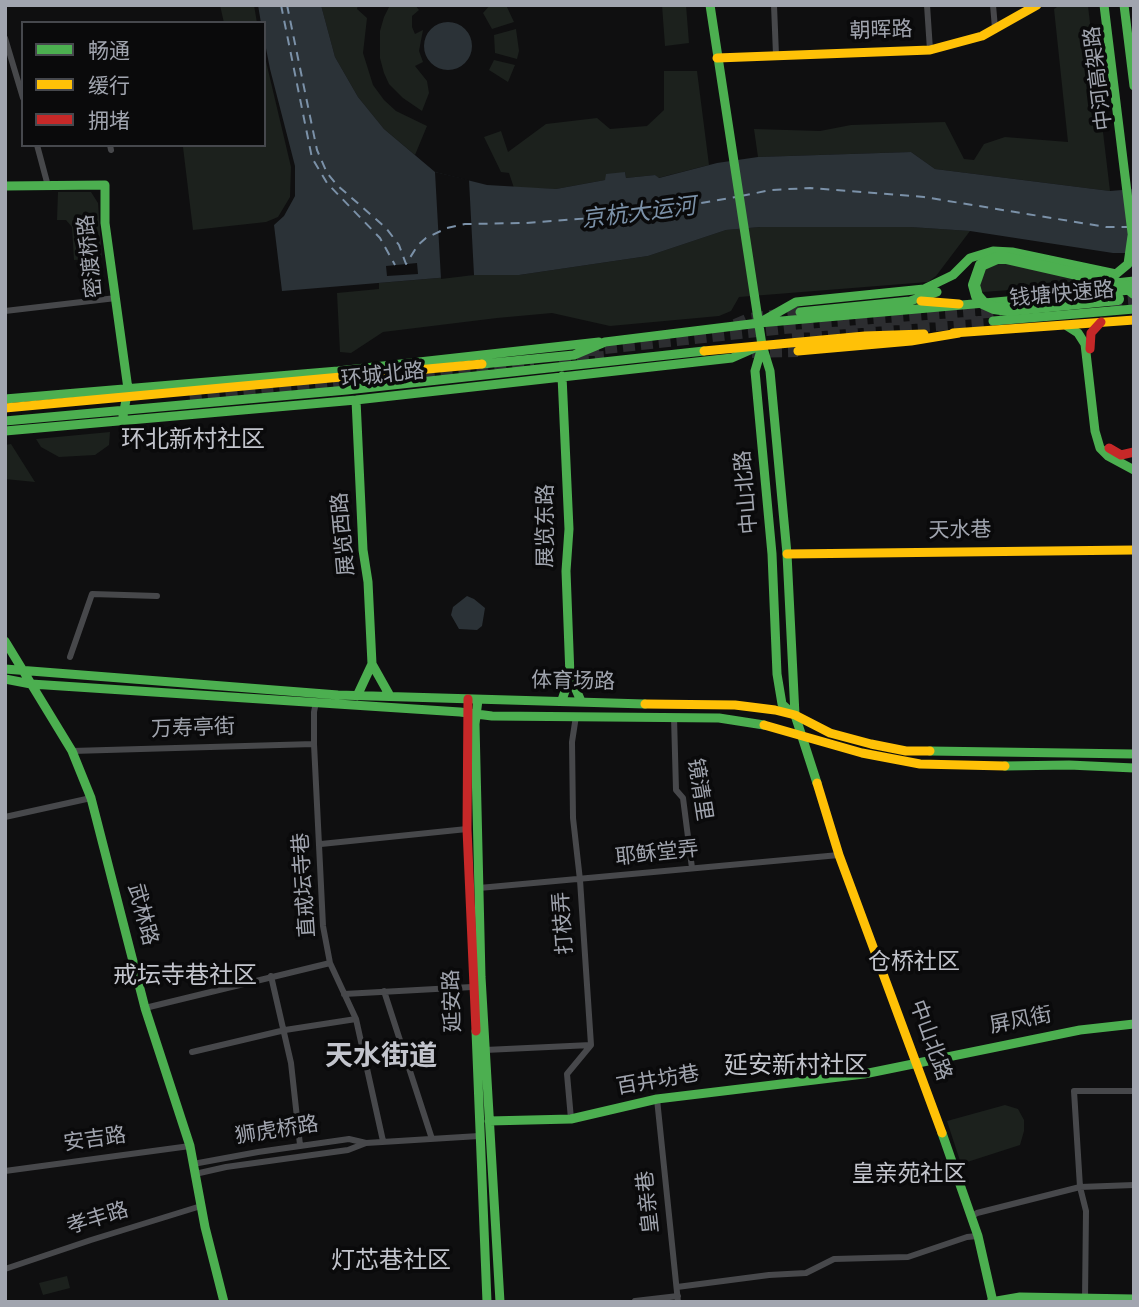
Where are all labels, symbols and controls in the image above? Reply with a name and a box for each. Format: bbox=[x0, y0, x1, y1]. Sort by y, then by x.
street label: 朝晖路 bbox=[849, 18, 913, 46]
legend bbox=[21, 21, 266, 147]
street label: 中河高架路 bbox=[1081, 24, 1119, 132]
text: 畅通 bbox=[88, 36, 130, 66]
text: 缓行 bbox=[88, 71, 130, 101]
text: 拥堵 bbox=[88, 106, 130, 136]
water label: 京杭大运河 bbox=[580, 194, 698, 236]
street label: 密渡桥路 bbox=[75, 213, 109, 299]
street label: 钱塘快速路 bbox=[1009, 279, 1115, 313]
street label: 环城北路 bbox=[340, 360, 426, 394]
district label: 环北新村社区 bbox=[121, 428, 265, 456]
street label: 中山北路 bbox=[732, 449, 764, 535]
street label: 展览东路 bbox=[534, 484, 560, 568]
street label: 展览西路 bbox=[329, 491, 361, 577]
street label: 天水巷 bbox=[928, 519, 992, 545]
street label: 体育场路 bbox=[531, 670, 615, 696]
street label: 万寿亭街 bbox=[151, 716, 235, 744]
street label: 镜清里 bbox=[681, 757, 715, 823]
street label: 直戒坛寺巷 bbox=[290, 832, 322, 938]
street label: 耶稣堂弄 bbox=[614, 838, 700, 872]
street label: 武林路 bbox=[121, 881, 161, 949]
street label: 打枝弄 bbox=[550, 891, 580, 955]
district label: 仓桥社区 bbox=[868, 950, 960, 978]
district label: 戒坛寺巷社区 bbox=[113, 964, 257, 992]
street label: 延安路 bbox=[440, 969, 468, 1033]
street label: 中山北路 bbox=[903, 997, 955, 1085]
street label: 屏风街 bbox=[988, 1004, 1054, 1040]
district label: 天水街道 bbox=[325, 1042, 437, 1076]
district label: 延安新村社区 bbox=[724, 1054, 868, 1082]
street label: 百井坊巷 bbox=[614, 1062, 702, 1102]
street label: 狮虎桥路 bbox=[234, 1113, 320, 1151]
street label: 安吉路 bbox=[62, 1124, 128, 1158]
district label: 皇亲苑社区 bbox=[852, 1162, 966, 1190]
street label: 皇亲巷 bbox=[634, 1169, 666, 1235]
street label: 孝丰路 bbox=[64, 1199, 132, 1241]
district label: 灯芯巷社区 bbox=[331, 1249, 451, 1277]

